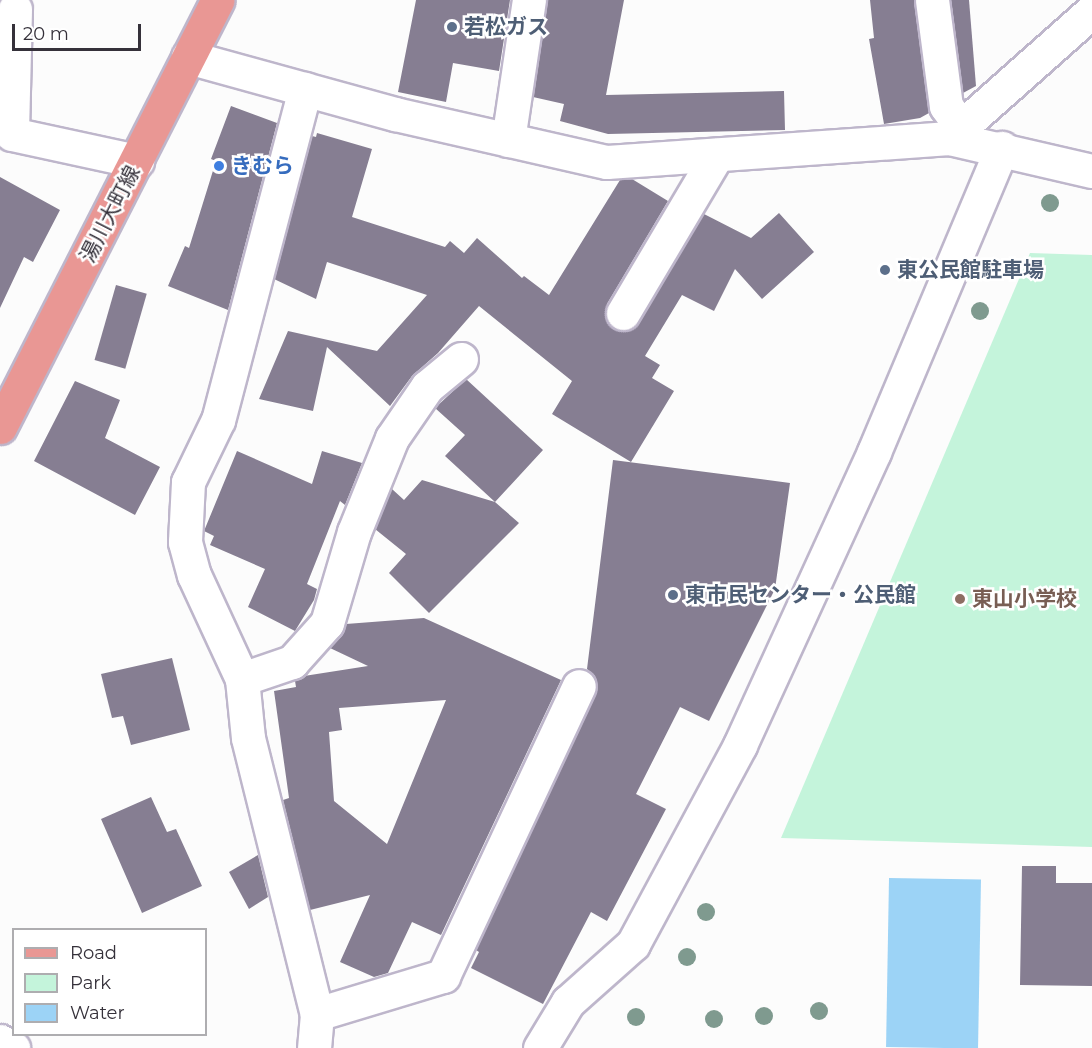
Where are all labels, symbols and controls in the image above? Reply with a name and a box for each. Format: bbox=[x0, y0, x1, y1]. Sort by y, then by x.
scale bar bbox=[15, 12, 144, 50]
place label: 若松ガス bbox=[464, 14, 548, 40]
marker: 若松ガス bbox=[445, 20, 459, 34]
text: 20 m bbox=[23, 23, 69, 45]
place label: きむら bbox=[231, 153, 294, 179]
marker: きむら bbox=[212, 159, 226, 173]
street label: 湯川大町線 bbox=[75, 162, 145, 266]
place label: 東公民館駐車場 bbox=[897, 257, 1044, 283]
marker: 東公民館駐車場 bbox=[878, 263, 892, 277]
place label: 東市民センター・公民館 bbox=[685, 582, 916, 608]
place label: 東山小学校 bbox=[972, 586, 1077, 612]
marker: 東市民センター・公民館 bbox=[666, 588, 680, 602]
marker: 東山小学校 bbox=[953, 592, 967, 606]
legend bbox=[12, 928, 207, 1036]
text: Road bbox=[70, 942, 117, 964]
text: Park bbox=[70, 972, 111, 994]
text: Water bbox=[70, 1002, 125, 1024]

